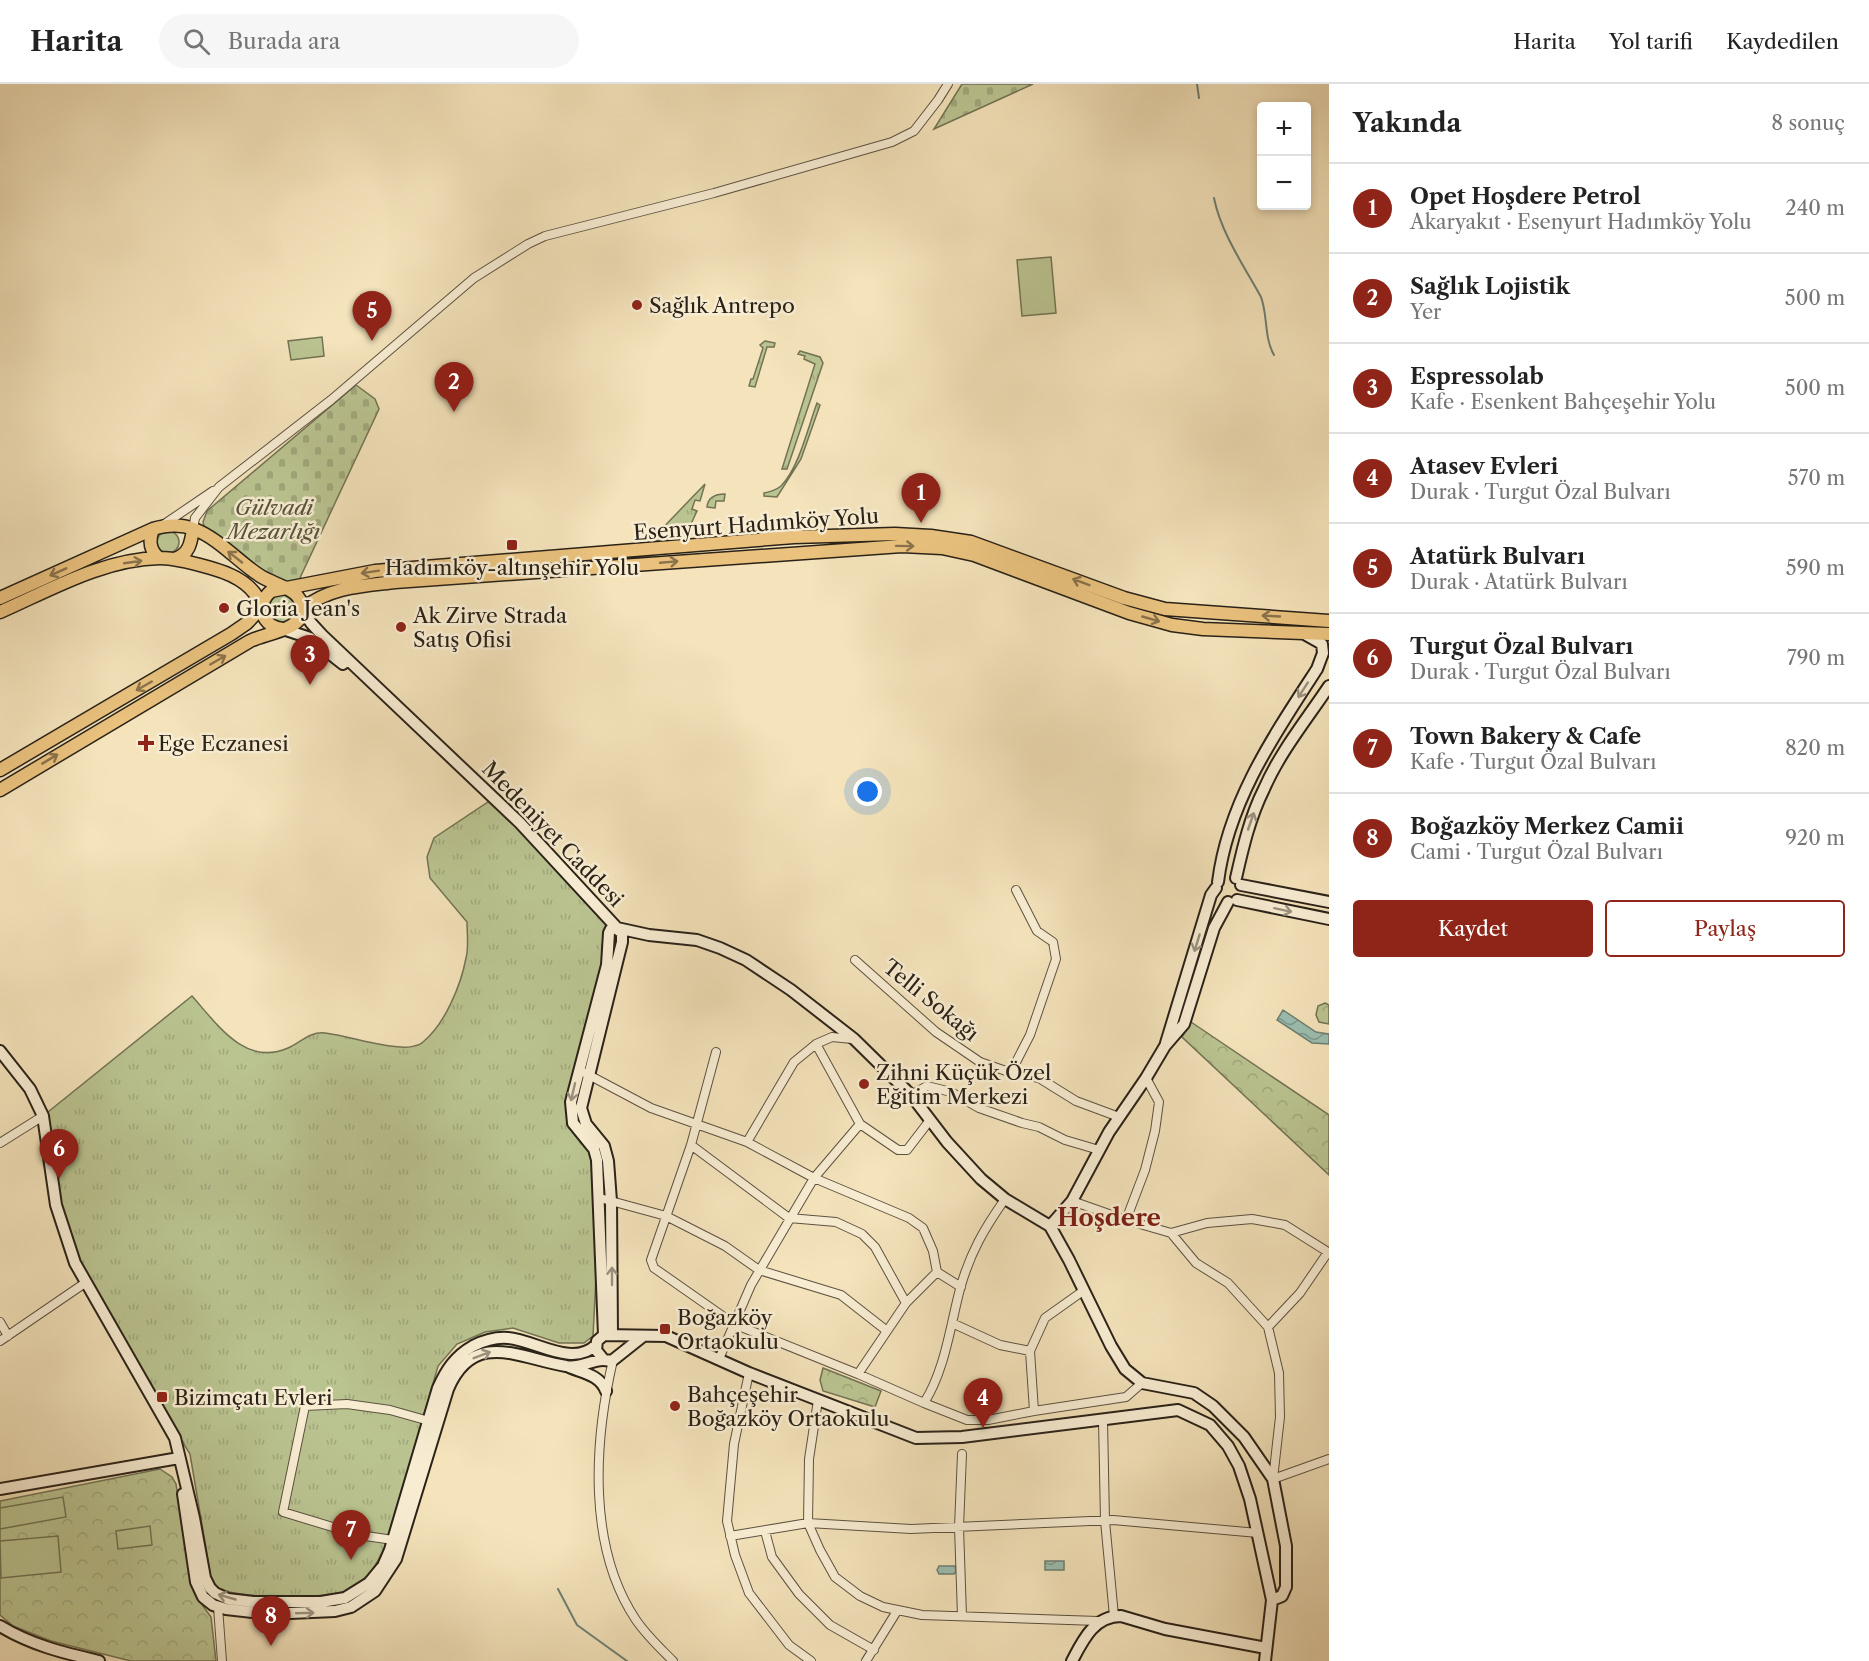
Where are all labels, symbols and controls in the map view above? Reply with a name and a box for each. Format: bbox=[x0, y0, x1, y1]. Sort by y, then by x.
search box bbox=[159, 14, 579, 68]
text: Harita bbox=[30, 24, 123, 58]
icon: search bbox=[180, 25, 213, 58]
text: Burada ara bbox=[228, 28, 340, 55]
text: Harita bbox=[1513, 29, 1576, 54]
text: Yol tarifi bbox=[1609, 29, 1693, 54]
text: Kaydedilen bbox=[1726, 29, 1839, 54]
map controls bbox=[1257, 102, 1311, 210]
button: + bbox=[1257, 102, 1311, 156]
text: Yakında bbox=[1353, 107, 1462, 139]
text: 8 sonuç bbox=[1771, 111, 1845, 135]
button: − bbox=[1257, 156, 1311, 210]
text: Opet Hoşdere Petrol bbox=[1410, 183, 1641, 210]
text: 1 bbox=[1368, 196, 1377, 220]
text: 240 m bbox=[1785, 196, 1845, 220]
text: Akaryakıt · Esenyurt Hadımköy Yolu bbox=[1410, 210, 1752, 234]
text: Sağlık Lojistik bbox=[1410, 273, 1570, 300]
text: 2 bbox=[1367, 286, 1378, 310]
text: 500 m bbox=[1785, 286, 1845, 310]
pin: 5 bbox=[352, 292, 392, 341]
place label: Sağlık Antrepo bbox=[649, 293, 795, 318]
marker: Sağlık Antrepo bbox=[630, 298, 644, 312]
text: Yer bbox=[1410, 300, 1442, 324]
pin: 2 bbox=[434, 362, 474, 412]
text: Espressolab bbox=[1410, 363, 1544, 390]
text: 3 bbox=[1367, 376, 1378, 400]
text: 500 m bbox=[1785, 376, 1845, 400]
text: Kafe · Esenkent Bahçeşehir Yolu bbox=[1410, 390, 1716, 414]
text: Atasev Evleri bbox=[1410, 453, 1558, 480]
text: 4 bbox=[1367, 466, 1378, 490]
text: 570 m bbox=[1788, 466, 1845, 490]
pin: 1 bbox=[902, 474, 940, 523]
text: Durak · Turgut Özal Bulvarı bbox=[1410, 480, 1671, 504]
park label: Gülvadi Mezarlığı bbox=[224, 495, 321, 544]
street label: Esenyurt Hadımköy Yolu bbox=[632, 503, 880, 545]
marker: Hadımköy-altınşehir Yolu bbox=[505, 538, 519, 552]
one-way arrow bbox=[895, 540, 915, 552]
text: Atatürk Bulvarı bbox=[1410, 543, 1585, 570]
one-way arrow bbox=[227, 550, 243, 563]
place label: Hadımköy-altınşehir Yolu bbox=[385, 555, 639, 580]
one-way arrow bbox=[122, 556, 142, 567]
one-way arrow bbox=[658, 556, 678, 567]
text: 5 bbox=[1367, 556, 1378, 580]
text: 590 m bbox=[1786, 556, 1845, 580]
one-way arrow bbox=[50, 566, 68, 578]
one-way arrow bbox=[360, 567, 380, 578]
text: Durak · Atatürk Bulvarı bbox=[1410, 570, 1628, 594]
one-way arrow bbox=[1072, 575, 1090, 586]
place label: Gloria Jean's bbox=[236, 596, 360, 621]
marker: Gloria Jean's bbox=[217, 601, 231, 615]
place label: Ak Zirve Strada Satış Ofisi bbox=[412, 603, 568, 652]
one-way arrow bbox=[1261, 611, 1281, 622]
one-way arrow bbox=[1141, 614, 1160, 625]
marker: Ak Zirve Strada Satış Ofisi bbox=[394, 620, 408, 634]
text: Turgut Özal Bulvarı bbox=[1410, 633, 1633, 660]
pin: 3 bbox=[290, 636, 330, 685]
text: 6 bbox=[1367, 646, 1378, 670]
text: 790 m bbox=[1787, 646, 1845, 670]
one-way arrow bbox=[209, 653, 226, 665]
text: Durak · Turgut Özal Bulvarı bbox=[1410, 660, 1671, 684]
one-way arrow bbox=[135, 681, 153, 692]
one-way arrow bbox=[1297, 681, 1309, 698]
text: Town Bakery & Cafe bbox=[1410, 723, 1641, 750]
place label: Ege Eczanesi bbox=[158, 731, 289, 756]
marker: Ege Eczanesi bbox=[139, 736, 153, 750]
text: 7 bbox=[1367, 736, 1378, 760]
text: 820 m bbox=[1785, 736, 1845, 760]
text: Kafe · Turgut Özal Bulvarı bbox=[1410, 750, 1656, 774]
one-way arrow bbox=[41, 753, 58, 765]
street label: Medeniyet Caddesi bbox=[477, 756, 629, 912]
your location bbox=[853, 777, 882, 806]
one-way arrow bbox=[1246, 812, 1257, 831]
text: Boğazköy Merkez Camii bbox=[1410, 813, 1684, 840]
text: 8 bbox=[1366, 826, 1379, 850]
text: 920 m bbox=[1785, 826, 1845, 850]
text: Cami · Turgut Özal Bulvarı bbox=[1410, 840, 1663, 864]
button: Kaydet bbox=[1353, 900, 1593, 957]
button: Paylaş bbox=[1605, 900, 1845, 957]
one-way arrow bbox=[1273, 905, 1292, 916]
one-way arrow bbox=[1191, 933, 1202, 952]
street label: Telli Sokağı bbox=[878, 954, 984, 1046]
place label: Zihni Küçük Özel Eğitim Merkezi bbox=[876, 1060, 1051, 1109]
marker: Zihni Küçük Özel Eğitim Merkezi bbox=[857, 1077, 871, 1091]
one-way arrow bbox=[567, 1082, 578, 1101]
pin: 6 bbox=[40, 1130, 78, 1179]
district label: Hoşdere bbox=[1057, 1203, 1161, 1232]
one-way arrow bbox=[606, 1266, 618, 1286]
place label: Boğazköy Ortaokulu bbox=[677, 1305, 779, 1354]
marker: Boğazköy Ortaokulu bbox=[658, 1322, 672, 1336]
one-way arrow bbox=[472, 1349, 491, 1360]
pin: 4 bbox=[964, 1378, 1002, 1428]
place label: Bahçeşehir Boğazköy Ortaokulu bbox=[687, 1382, 889, 1431]
place label: Bizimçatı Evleri bbox=[174, 1385, 332, 1410]
marker: Bizimçatı Evleri bbox=[155, 1390, 169, 1404]
marker: Bahçeşehir Boğazköy Ortaokulu bbox=[668, 1399, 682, 1413]
pin: 7 bbox=[332, 1510, 370, 1560]
one-way arrow bbox=[218, 1591, 237, 1603]
pin: 8 bbox=[252, 1596, 290, 1646]
one-way arrow bbox=[295, 1607, 315, 1619]

